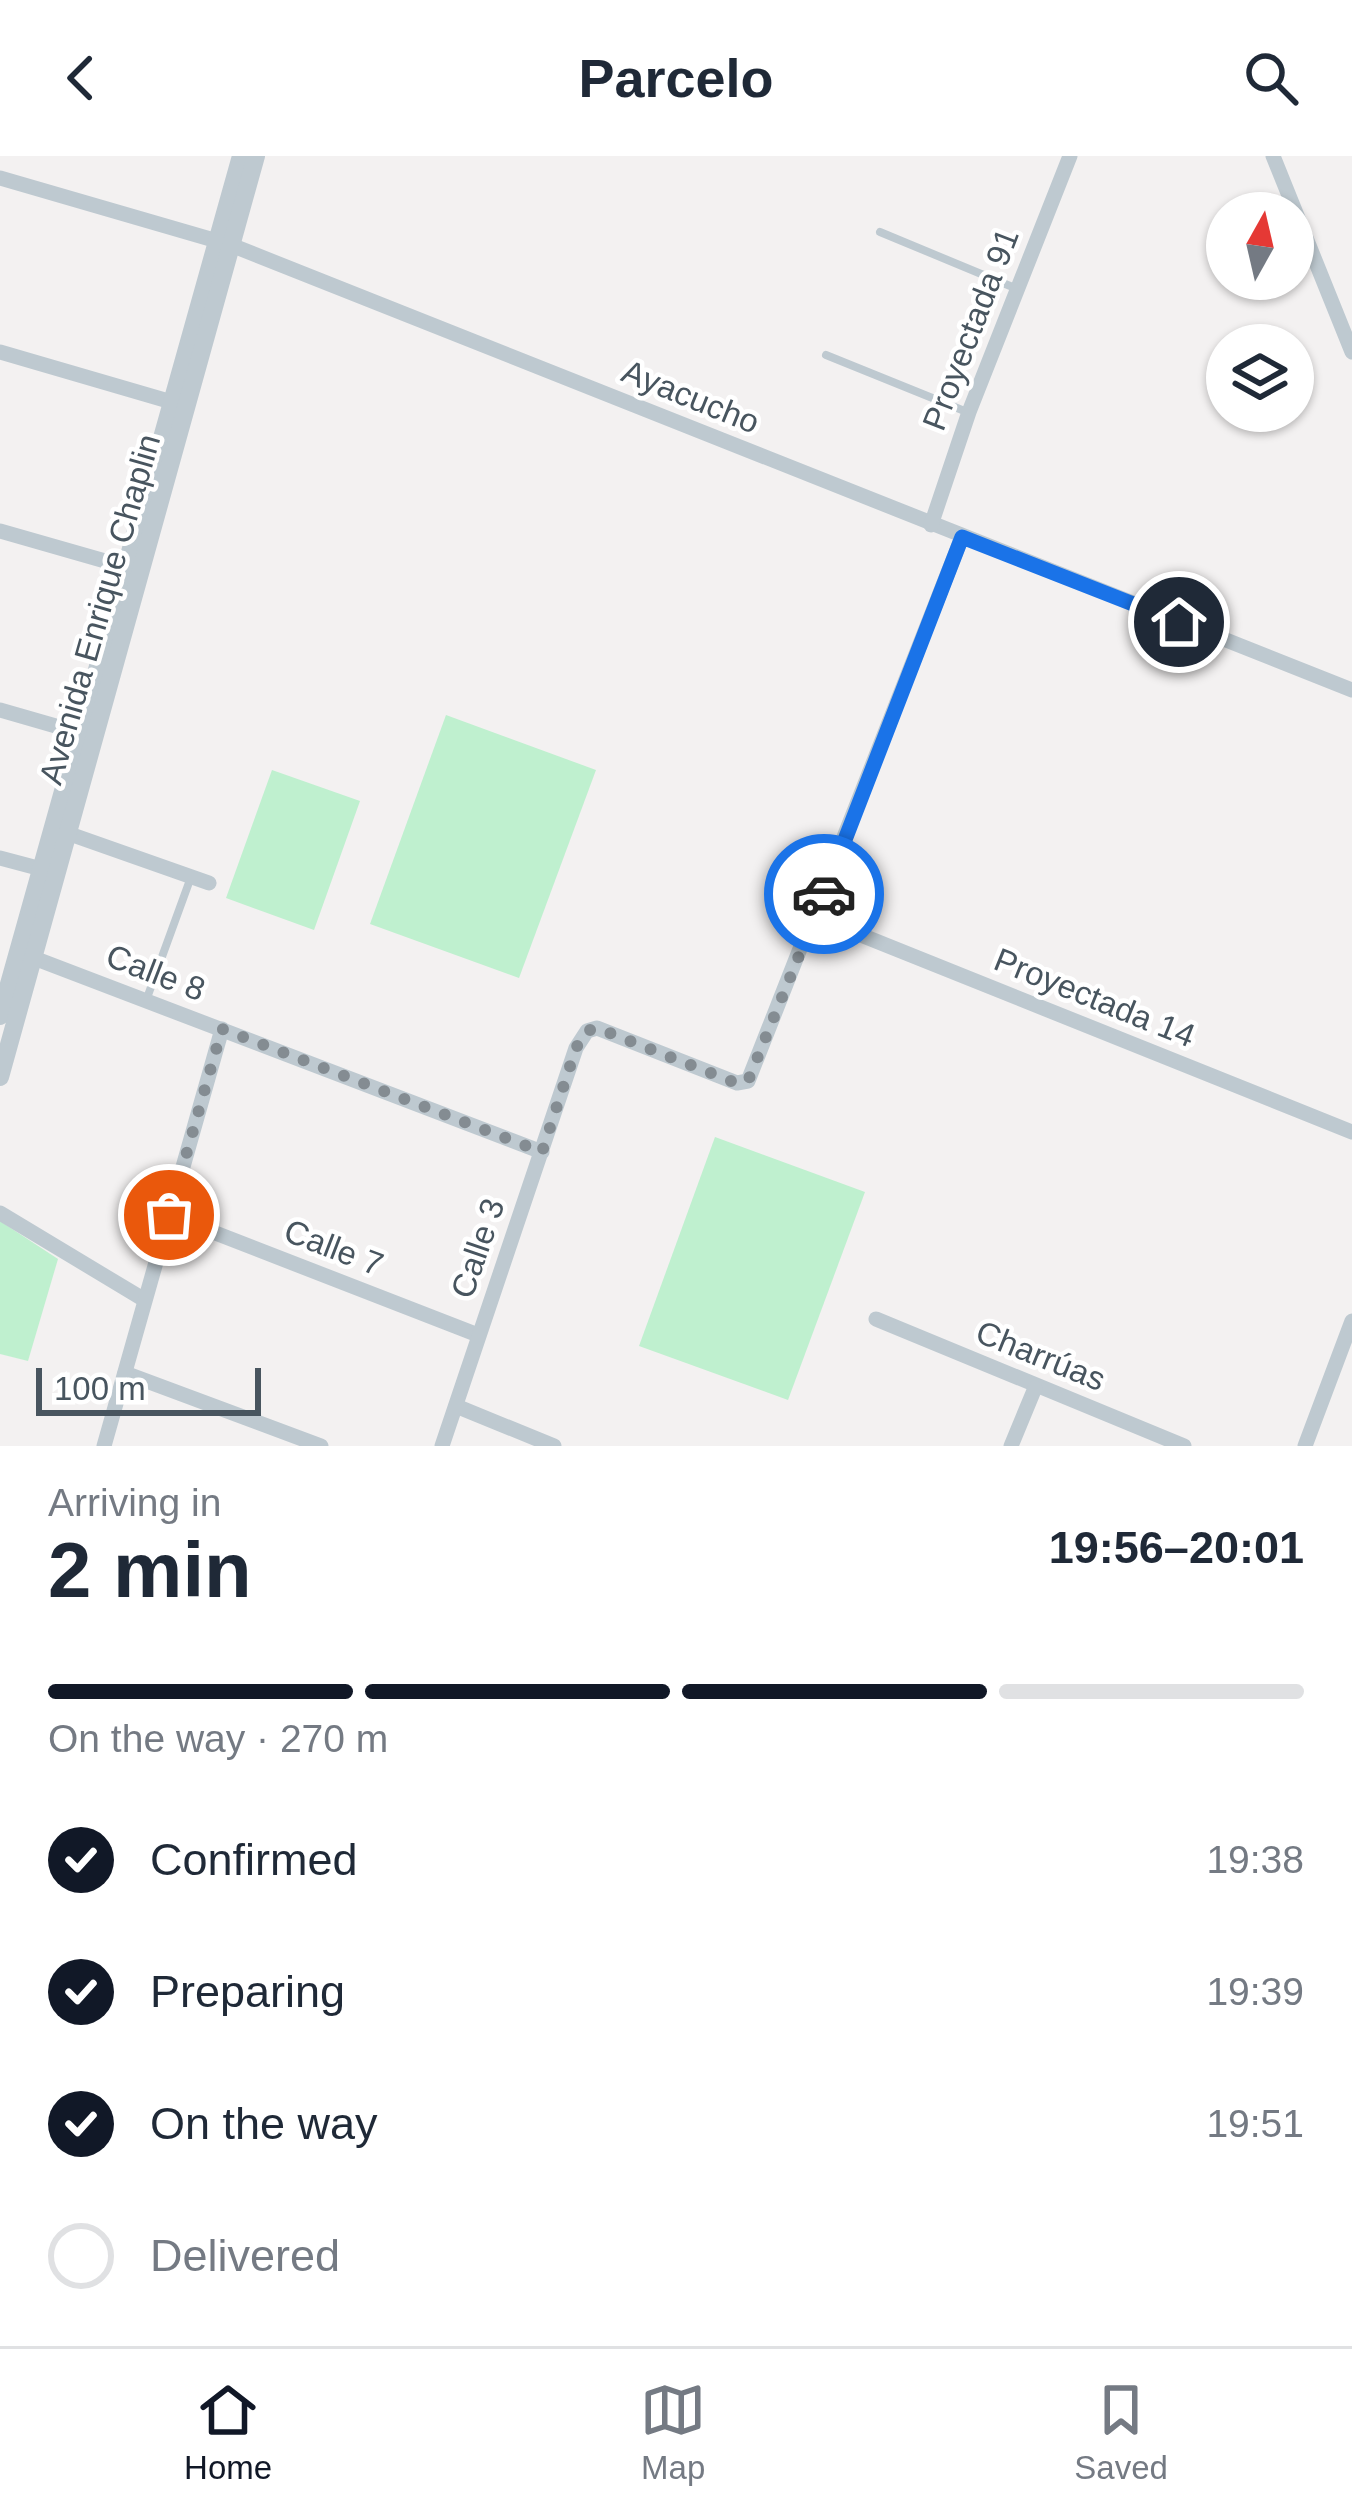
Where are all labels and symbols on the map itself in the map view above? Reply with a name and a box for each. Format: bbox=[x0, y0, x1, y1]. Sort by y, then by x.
north arrow bbox=[1206, 192, 1314, 300]
street label: Proyectada 91 bbox=[915, 223, 1026, 435]
street label: Ayacucho bbox=[617, 352, 765, 441]
street label: Avenida Enrique Chaplin bbox=[32, 430, 167, 789]
pin bbox=[1128, 571, 1230, 673]
courier bbox=[764, 834, 884, 954]
street label: Calle 8 bbox=[101, 937, 210, 1008]
street label: Proyectada 14 bbox=[989, 940, 1200, 1054]
pin bbox=[118, 1164, 220, 1266]
street label: Calle 3 bbox=[443, 1194, 512, 1303]
street label: Calle 7 bbox=[279, 1212, 388, 1283]
street label: Charrúas bbox=[971, 1313, 1111, 1398]
scale bar bbox=[36, 1362, 261, 1415]

